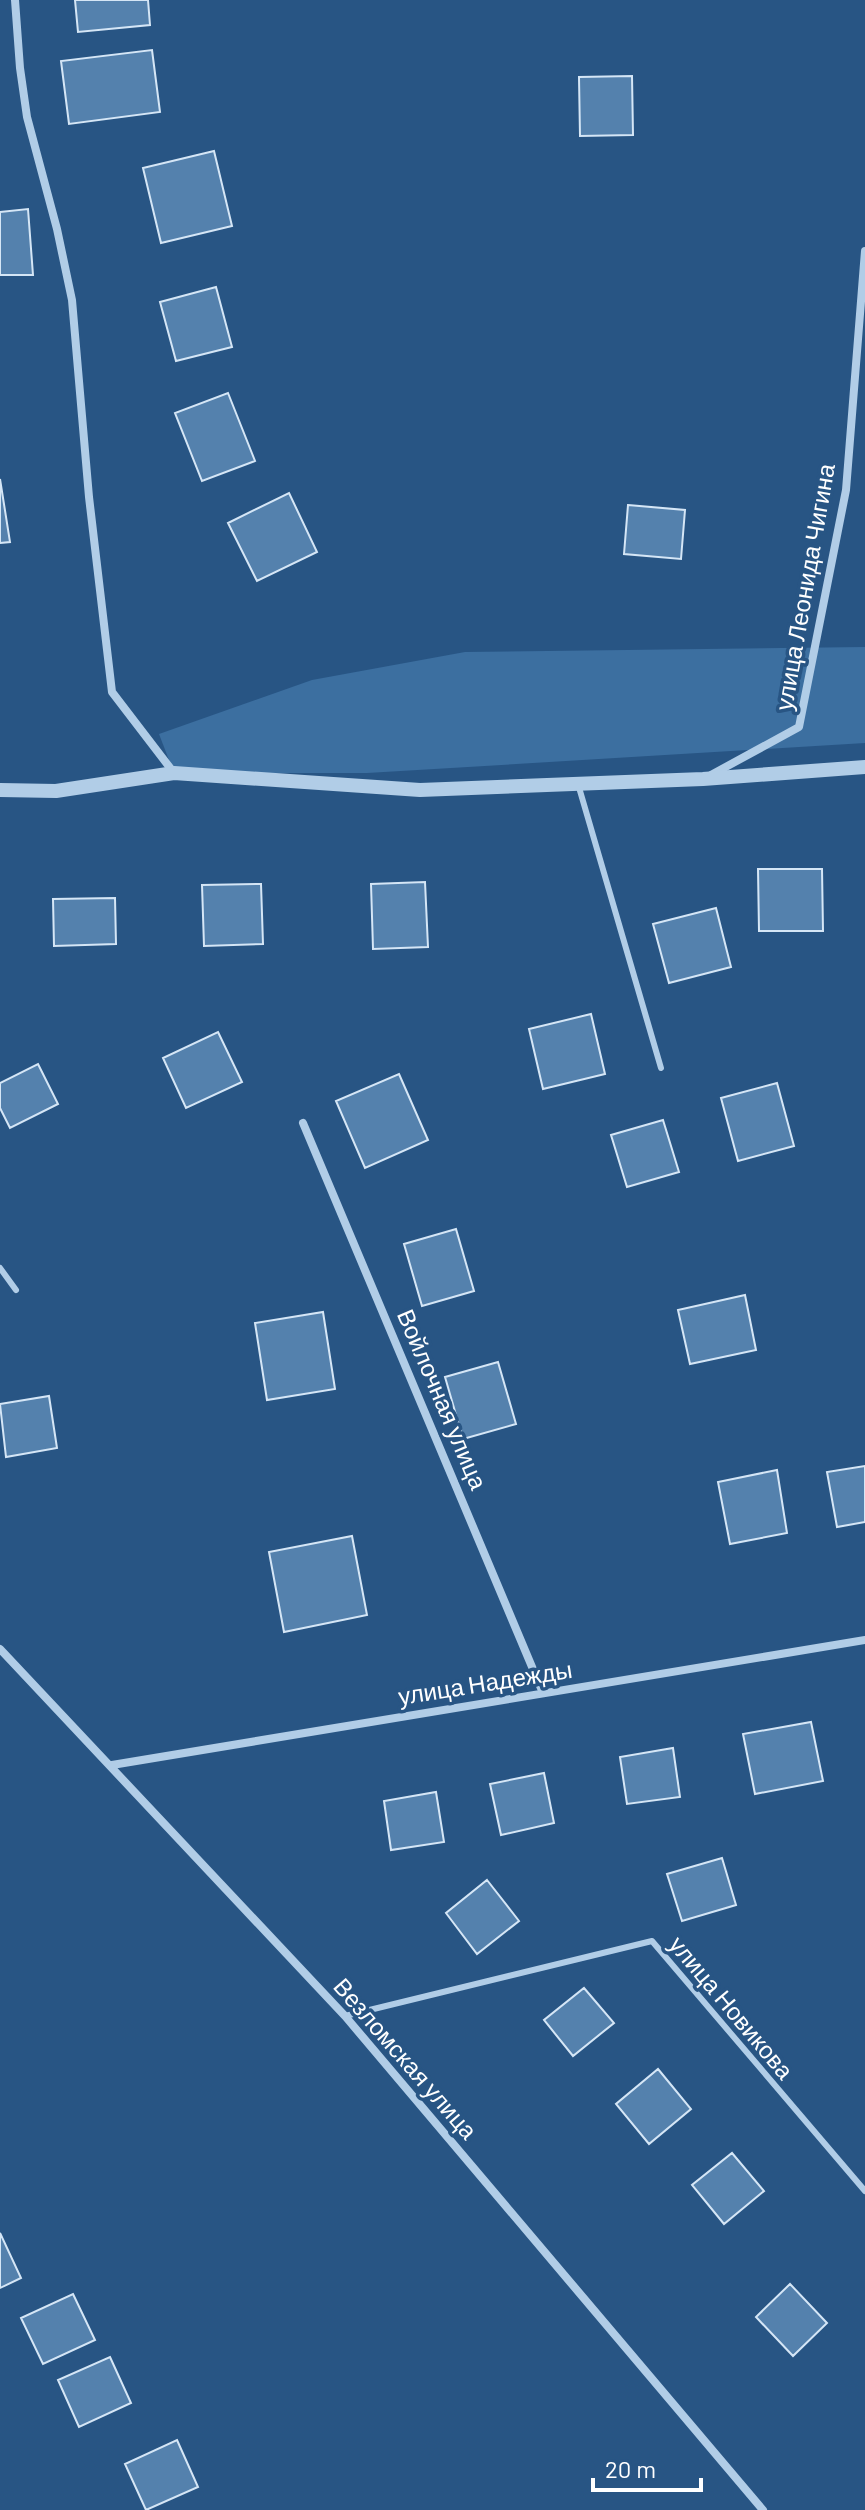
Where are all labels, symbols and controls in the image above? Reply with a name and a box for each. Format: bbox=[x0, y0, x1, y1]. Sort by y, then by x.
street label: улица Леонида Чигина bbox=[768, 461, 840, 713]
street label: Войлочная улица bbox=[392, 1305, 494, 1494]
street label: улица Надежды bbox=[396, 1654, 574, 1710]
street label: улица Новикова bbox=[664, 1930, 801, 2085]
street label: Везломская улица bbox=[328, 1972, 484, 2145]
scale bar bbox=[593, 2442, 701, 2492]
text: 20 m bbox=[605, 2454, 656, 2483]

